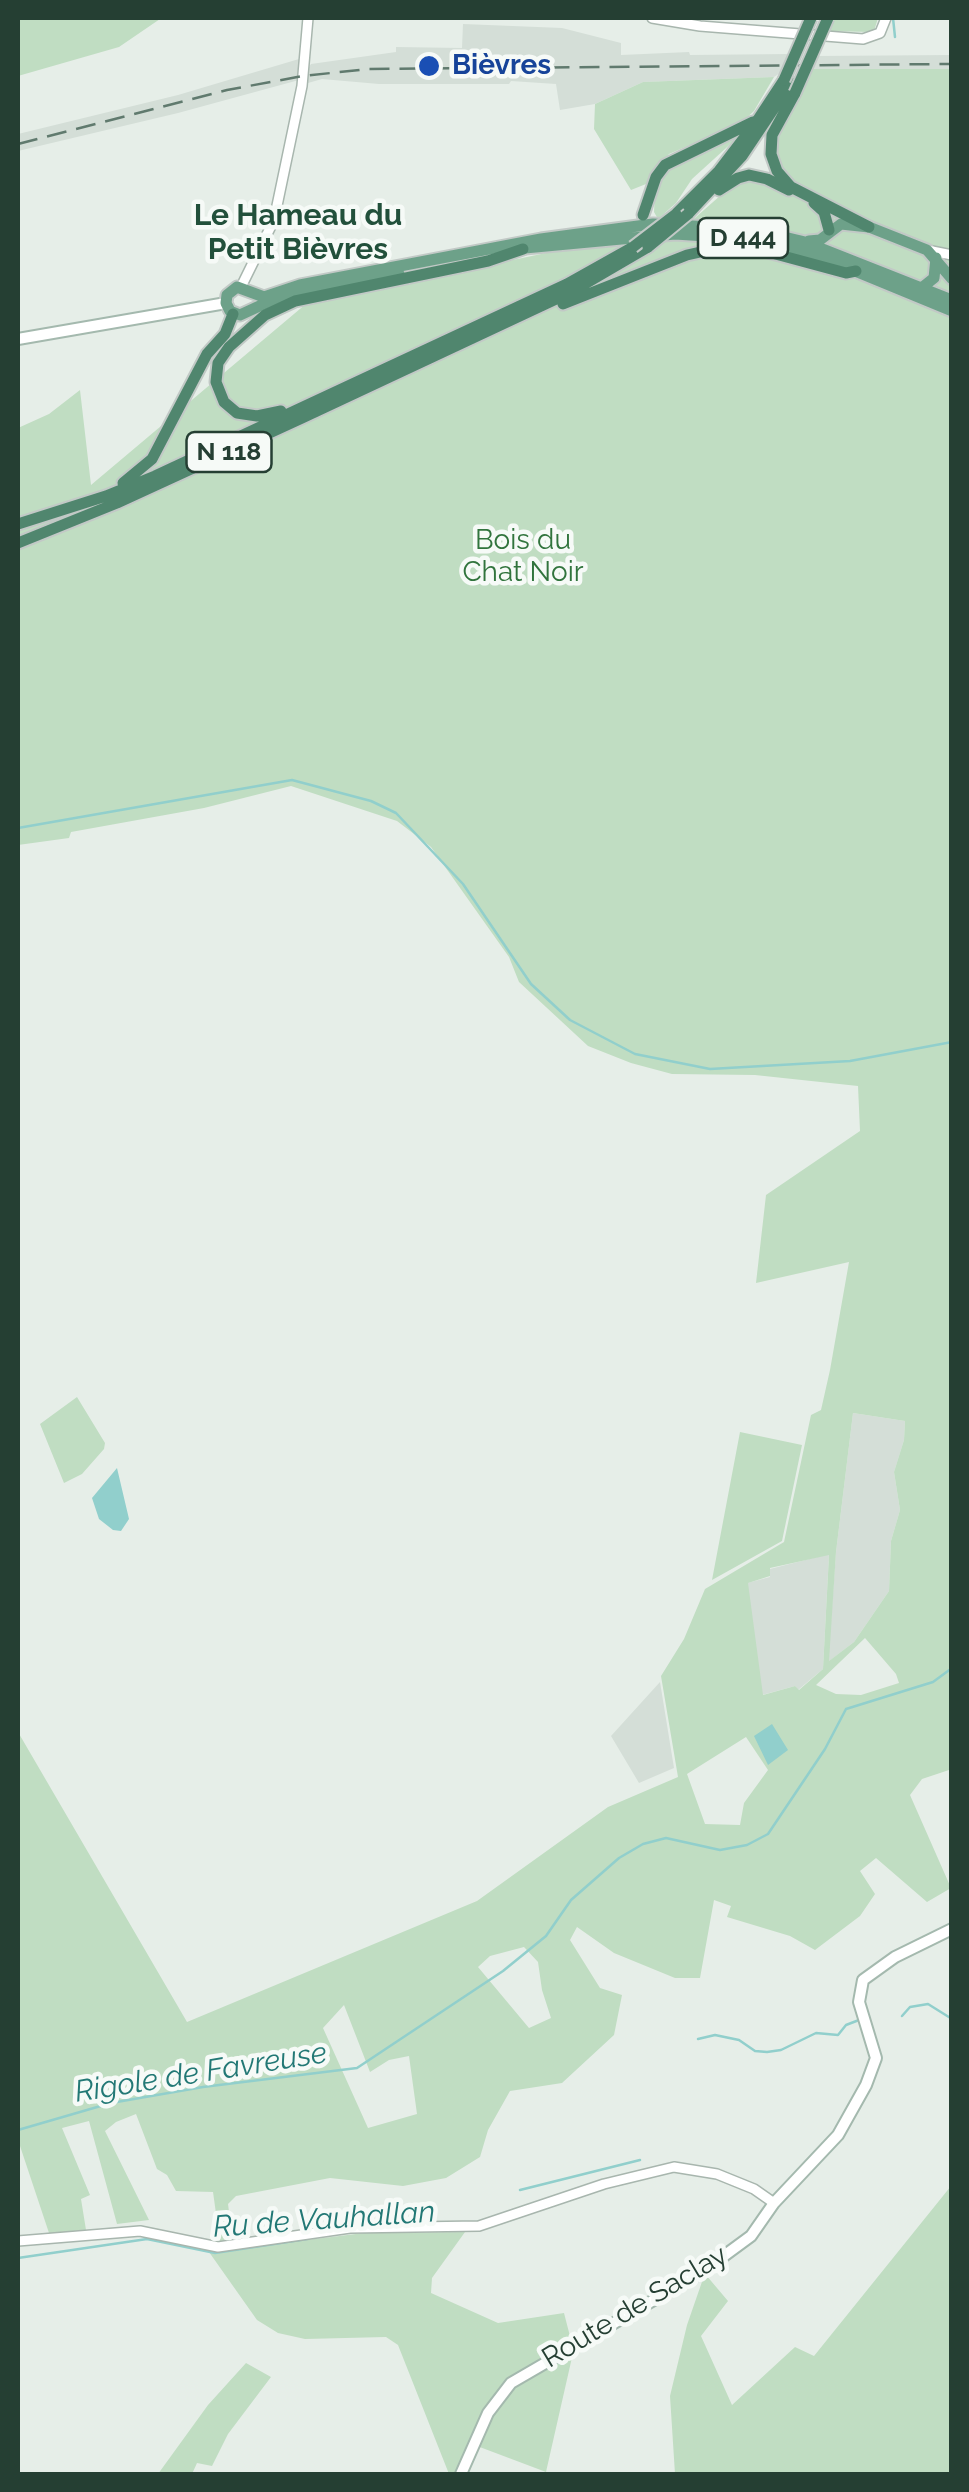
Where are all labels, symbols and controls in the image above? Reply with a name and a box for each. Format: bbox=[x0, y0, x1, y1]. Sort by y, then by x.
place label: Bièvres bbox=[452, 49, 551, 83]
marker: Bièvres bbox=[416, 53, 442, 79]
district label: Le Hameau du Petit Bièvres bbox=[194, 198, 402, 268]
road number: D 444 bbox=[698, 218, 788, 258]
road number: N 118 bbox=[186, 432, 272, 472]
park label: Bois du Chat Noir bbox=[462, 524, 584, 590]
water label: Rigole de Favreuse bbox=[72, 2035, 330, 2111]
water label: Ru de Vauhallan bbox=[212, 2194, 436, 2246]
street label: Route de Saclay bbox=[536, 2239, 734, 2375]

